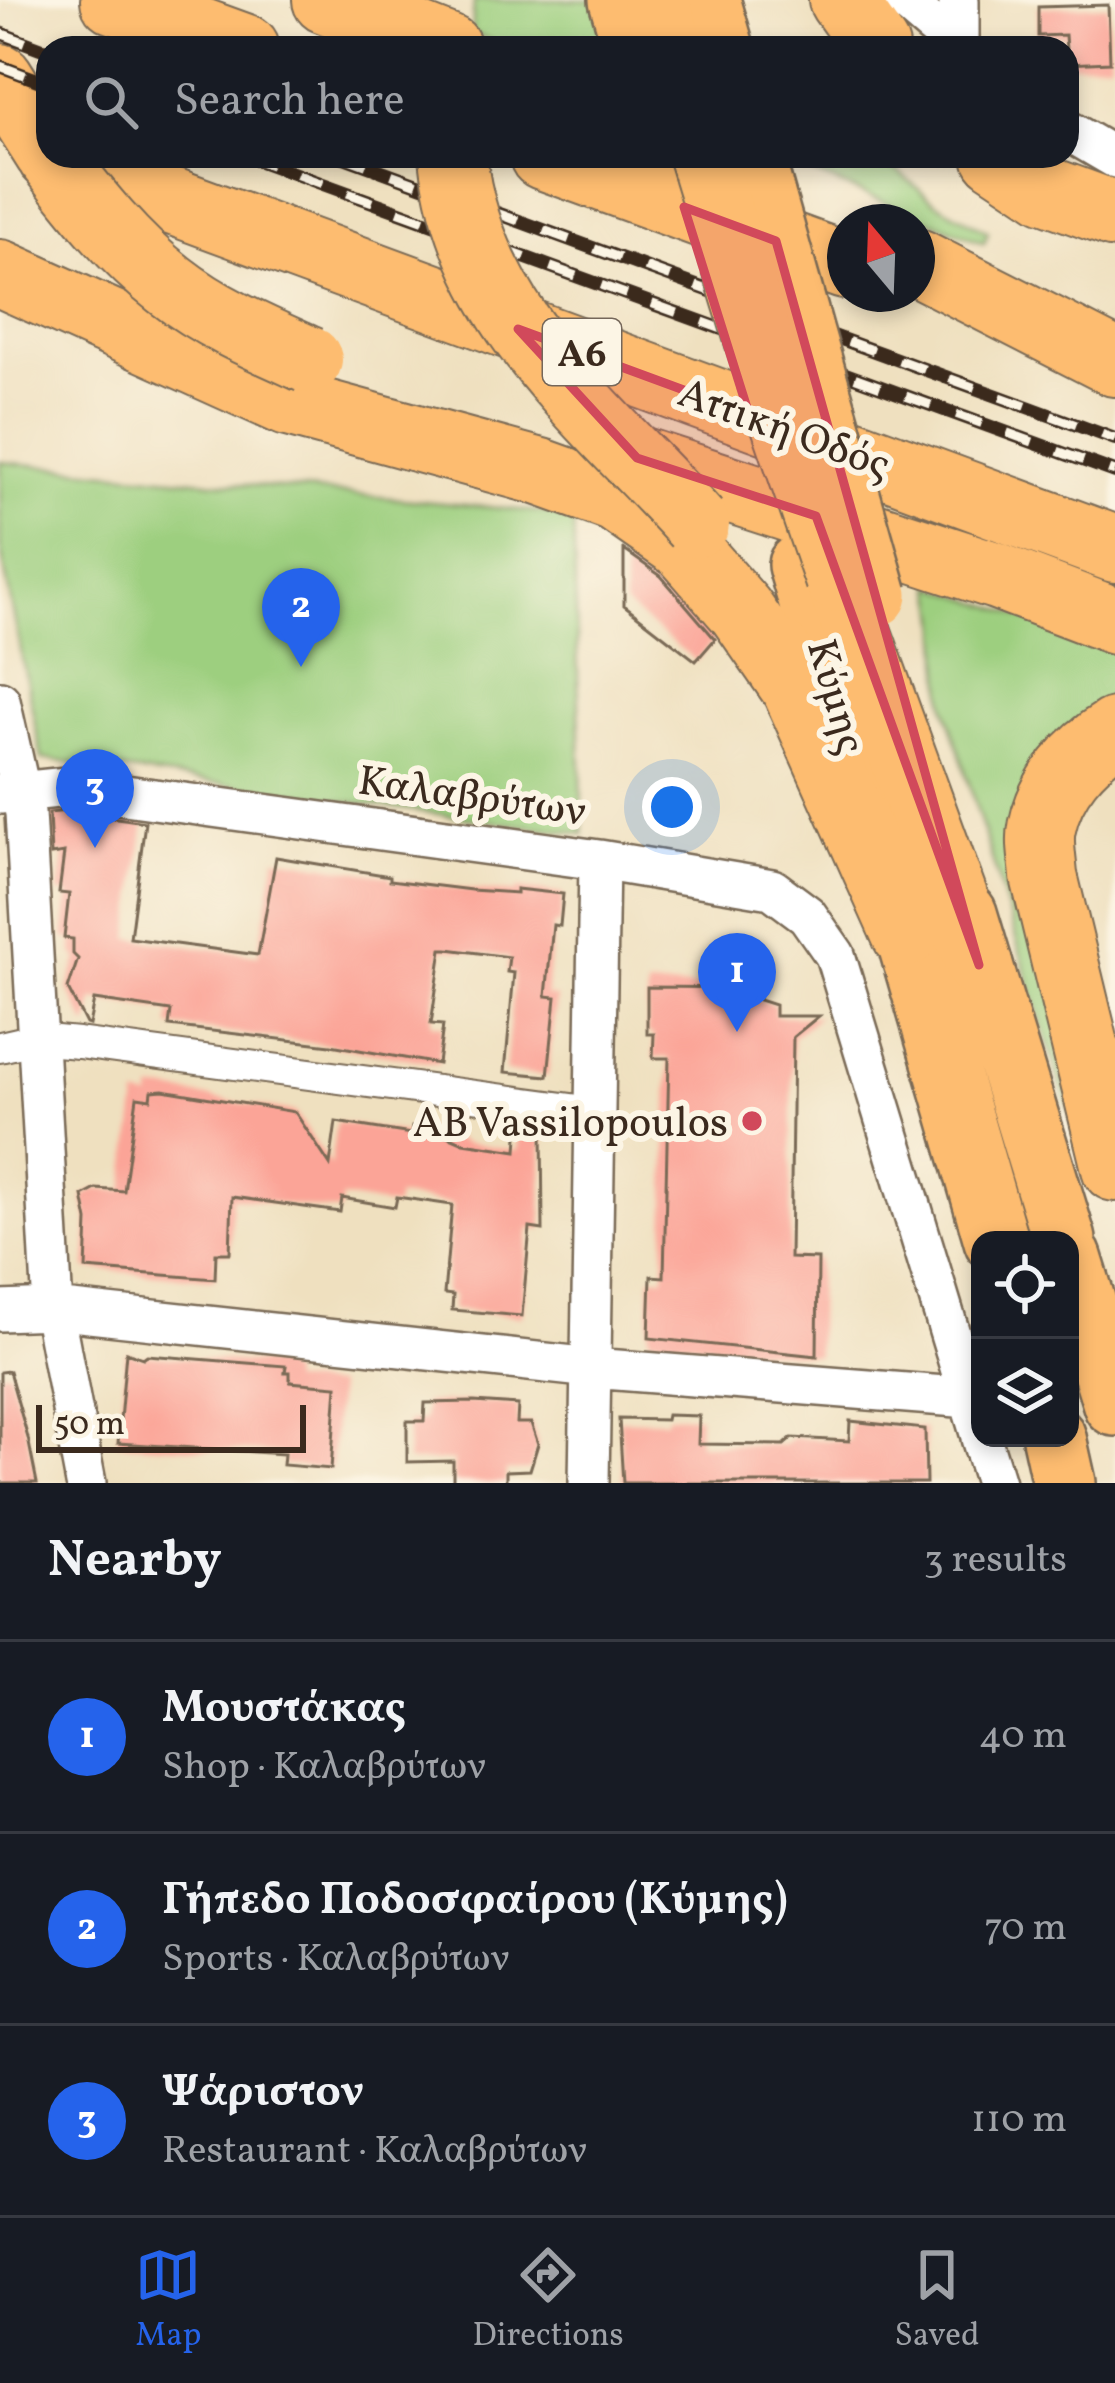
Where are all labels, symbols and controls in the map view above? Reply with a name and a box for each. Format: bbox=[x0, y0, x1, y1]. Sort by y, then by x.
search box bbox=[36, 36, 1079, 168]
icon: search bbox=[78, 69, 144, 135]
text: Search here bbox=[174, 71, 405, 134]
north arrow bbox=[827, 204, 935, 312]
road number: Α6 bbox=[543, 319, 621, 385]
street label: Αττική Οδός bbox=[669, 366, 898, 497]
pin: 2 bbox=[262, 568, 340, 667]
street label: Κύμης bbox=[789, 633, 878, 761]
pin: 3 bbox=[56, 749, 134, 848]
street label: Καλαβρύτων bbox=[354, 753, 589, 844]
your location bbox=[642, 777, 702, 837]
pin: 1 bbox=[698, 933, 776, 1032]
place label: AB Vassilopoulos bbox=[413, 1096, 728, 1155]
marker: AB Vassilopoulos bbox=[739, 1108, 765, 1134]
map controls bbox=[971, 1231, 1079, 1447]
button: locate bbox=[971, 1231, 1079, 1339]
button: layers bbox=[971, 1339, 1079, 1447]
scale bar bbox=[36, 1399, 306, 1452]
text: 50 m bbox=[54, 1403, 125, 1449]
text: Nearby bbox=[48, 1526, 222, 1597]
text: 3 results bbox=[924, 1534, 1067, 1588]
text: Μουστάκας bbox=[162, 1678, 406, 1741]
text: 1 bbox=[79, 1710, 95, 1764]
text: 40 m bbox=[979, 1710, 1067, 1764]
text: Shop · Καλαβρύτων bbox=[162, 1741, 486, 1795]
text: Γήπεδο Ποδοσφαίρου (Κύμης) bbox=[162, 1870, 788, 1933]
text: 2 bbox=[77, 1902, 97, 1956]
text: 70 m bbox=[984, 1902, 1067, 1956]
text: Sports · Καλαβρύτων bbox=[162, 1933, 509, 1987]
text: Ψάριστον bbox=[162, 2062, 363, 2125]
text: 3 bbox=[77, 2094, 97, 2148]
text: 110 m bbox=[971, 2094, 1067, 2148]
text: Restaurant · Καλαβρύτων bbox=[162, 2125, 587, 2179]
tab: Map bbox=[135, 2242, 202, 2360]
tab: Directions bbox=[472, 2242, 624, 2360]
tab: Saved bbox=[895, 2242, 980, 2360]

